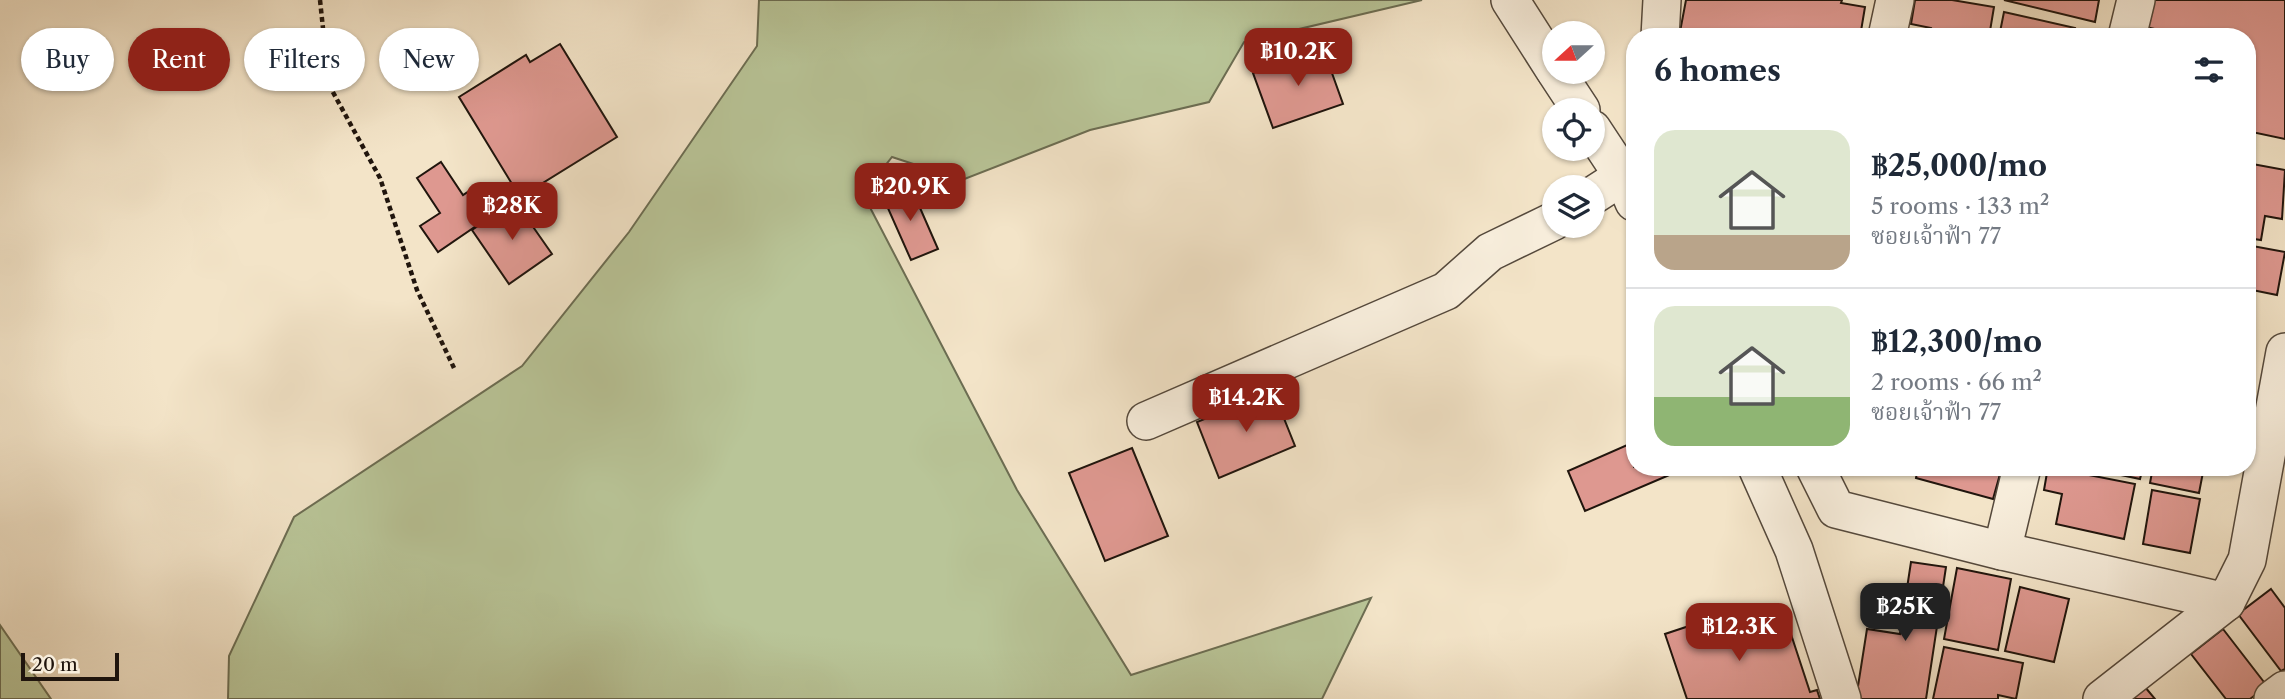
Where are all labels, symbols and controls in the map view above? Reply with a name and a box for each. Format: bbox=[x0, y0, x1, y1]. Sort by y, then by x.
north arrow bbox=[1542, 21, 1605, 84]
map controls bbox=[1542, 21, 1605, 238]
chip: Buy bbox=[21, 28, 114, 91]
chip: Rent bbox=[128, 28, 230, 91]
chip: Filters bbox=[244, 28, 365, 91]
chip: New bbox=[379, 28, 479, 91]
pin: ฿10.2K bbox=[1241, 28, 1355, 88]
text: ฿10.2K bbox=[1260, 37, 1336, 65]
icon: filters bbox=[2190, 51, 2228, 89]
text: 6 homes bbox=[1654, 52, 1781, 89]
button: locate bbox=[1542, 98, 1605, 161]
text: ฿25,000/mo bbox=[1871, 147, 2047, 184]
icon: home bbox=[1710, 158, 1794, 242]
pin: ฿20.9K bbox=[853, 164, 967, 223]
text: ฿20.9K bbox=[871, 172, 949, 200]
button: layers bbox=[1542, 175, 1605, 238]
pin: ฿28K bbox=[471, 182, 553, 242]
text: ฿28K bbox=[483, 191, 541, 219]
text: 5 rooms · 133 m² bbox=[1871, 192, 2049, 220]
text: ซอยเจ้าฟ้า 77 bbox=[1871, 222, 2001, 250]
text: ฿12,300/mo bbox=[1871, 323, 2042, 360]
icon: home bbox=[1710, 334, 1794, 418]
text: 2 rooms · 66 m² bbox=[1871, 368, 2042, 396]
pin: ฿14.2K bbox=[1189, 374, 1303, 434]
text: ฿14.2K bbox=[1208, 383, 1284, 411]
text: ซอยเจ้าฟ้า 77 bbox=[1871, 398, 2001, 426]
pin: ฿25K bbox=[1864, 584, 1946, 643]
text: ฿25K bbox=[1876, 592, 1934, 620]
pin: ฿12.3K bbox=[1682, 604, 1796, 663]
text: ฿12.3K bbox=[1702, 612, 1776, 640]
scale bar bbox=[21, 650, 119, 682]
text: 20 m bbox=[32, 653, 78, 676]

